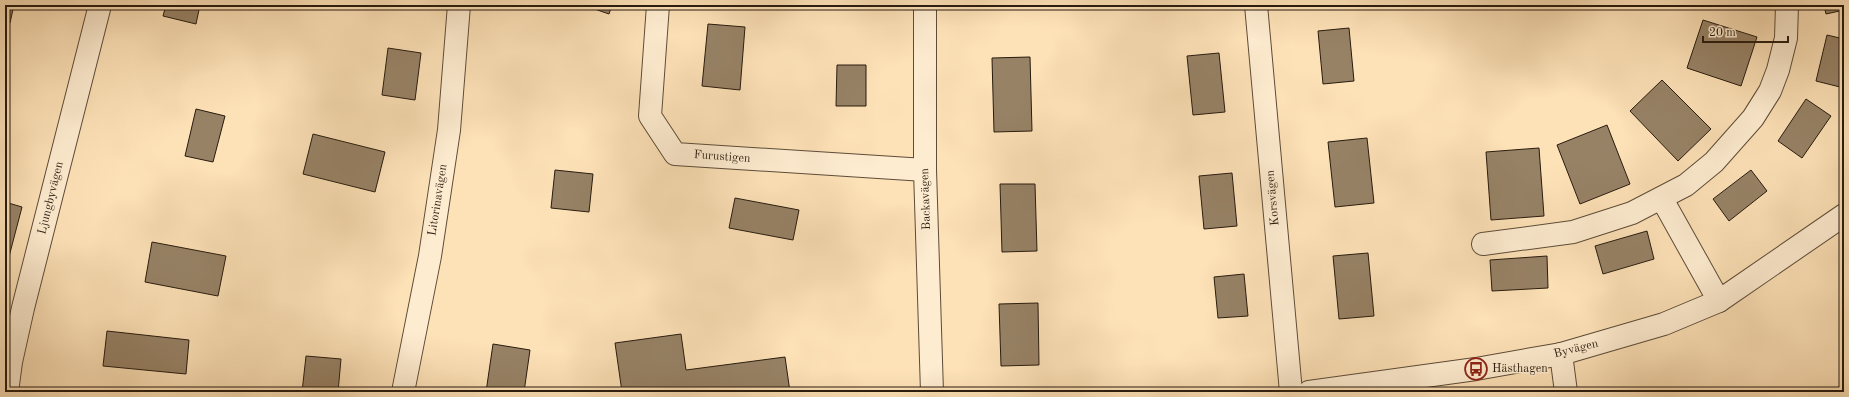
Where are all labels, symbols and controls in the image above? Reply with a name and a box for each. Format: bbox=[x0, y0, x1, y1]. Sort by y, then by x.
scale bar bbox=[1703, 18, 1788, 44]
text: 20 m bbox=[1709, 27, 1736, 39]
street label: Furustigen bbox=[693, 149, 751, 165]
street label: Ljungbyvägen bbox=[36, 160, 66, 236]
street label: Litorinavägen bbox=[426, 163, 450, 237]
street label: Backavägen bbox=[919, 167, 933, 230]
street label: Korsvägen bbox=[1265, 169, 1281, 226]
street label: Byvägen bbox=[1553, 338, 1600, 360]
bus stop icon: Hästhagen bbox=[1463, 356, 1489, 382]
place label: Hästhagen bbox=[1492, 363, 1548, 375]

